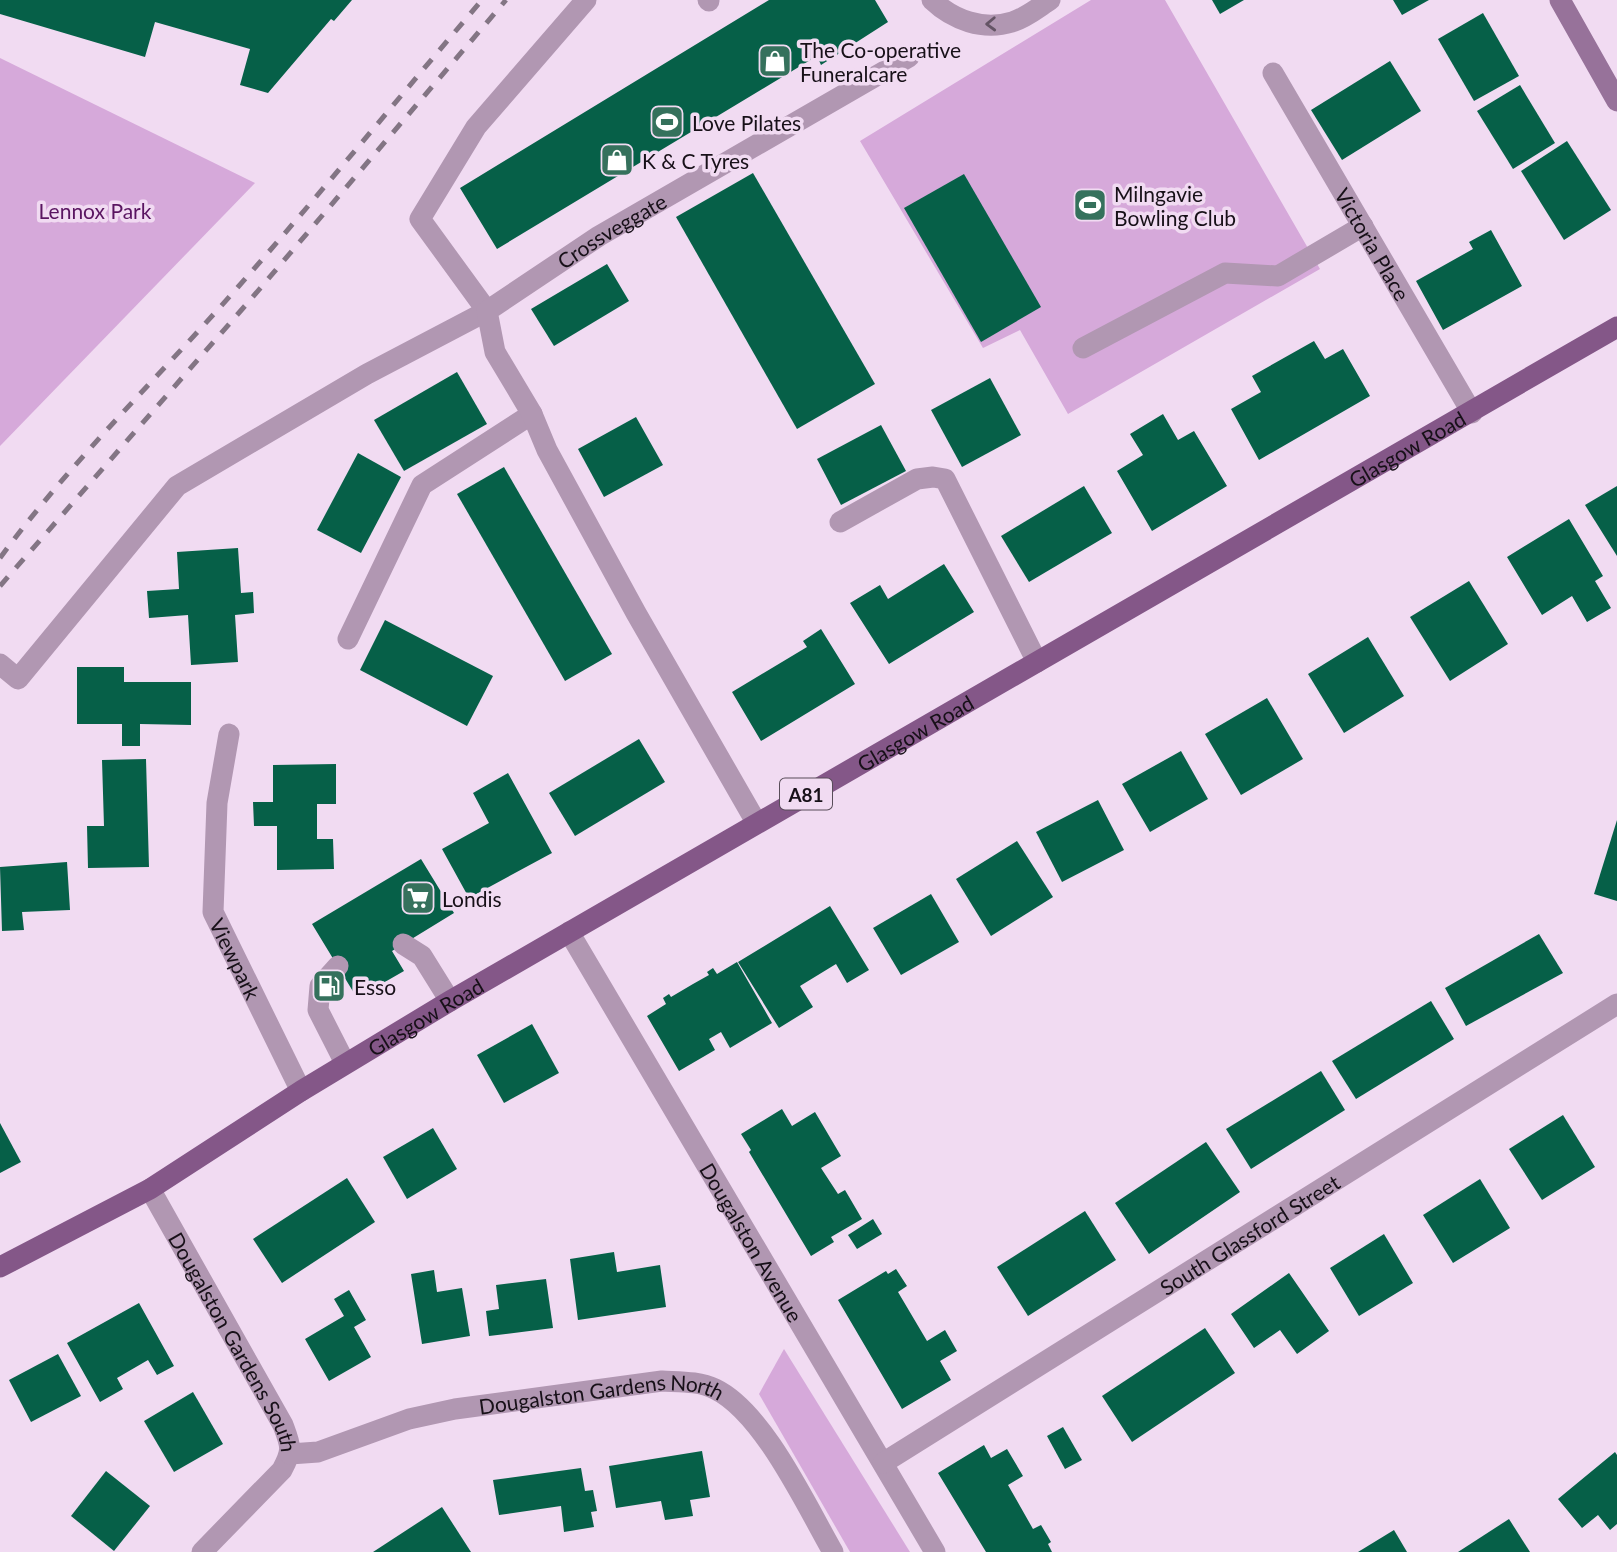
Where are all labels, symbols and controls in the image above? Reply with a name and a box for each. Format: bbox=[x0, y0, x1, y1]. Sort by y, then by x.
one-way arrow bbox=[985, 16, 995, 32]
place label: The Co-operative Funeralcare bbox=[800, 37, 961, 86]
shop icon: The Co-operative Funeralcare bbox=[756, 42, 794, 80]
sports icon: Love Pilates bbox=[648, 103, 686, 141]
place label: Love Pilates bbox=[692, 110, 801, 135]
shop icon: K & C Tyres bbox=[598, 141, 636, 179]
place label: K & C Tyres bbox=[642, 148, 749, 173]
place label: Milngavie Bowling Club bbox=[1114, 181, 1236, 230]
street label: Victoria Place bbox=[1330, 183, 1416, 305]
sports icon: Milngavie Bowling Club bbox=[1071, 186, 1109, 224]
street label: Crossveggate bbox=[552, 188, 670, 273]
park label: Lennox Park bbox=[39, 198, 152, 223]
street label: Glasgow Road bbox=[1344, 405, 1469, 492]
street label: Glasgow Road bbox=[852, 689, 978, 776]
road number: A81 bbox=[780, 778, 832, 810]
supermarket icon: Londis bbox=[399, 879, 437, 917]
place label: Londis bbox=[442, 886, 502, 911]
street label: Viewpark bbox=[205, 914, 267, 1004]
fuel station icon: Esso bbox=[310, 967, 348, 1005]
street label: Glasgow Road bbox=[363, 972, 487, 1060]
place label: Esso bbox=[354, 974, 396, 999]
street label: Dougalston Avenue bbox=[695, 1158, 809, 1326]
street label: South Glassford Street bbox=[1155, 1168, 1344, 1299]
street label: Dougalston Gardens South bbox=[164, 1227, 303, 1453]
street label: Dougalston Gardens North bbox=[477, 1368, 729, 1418]

